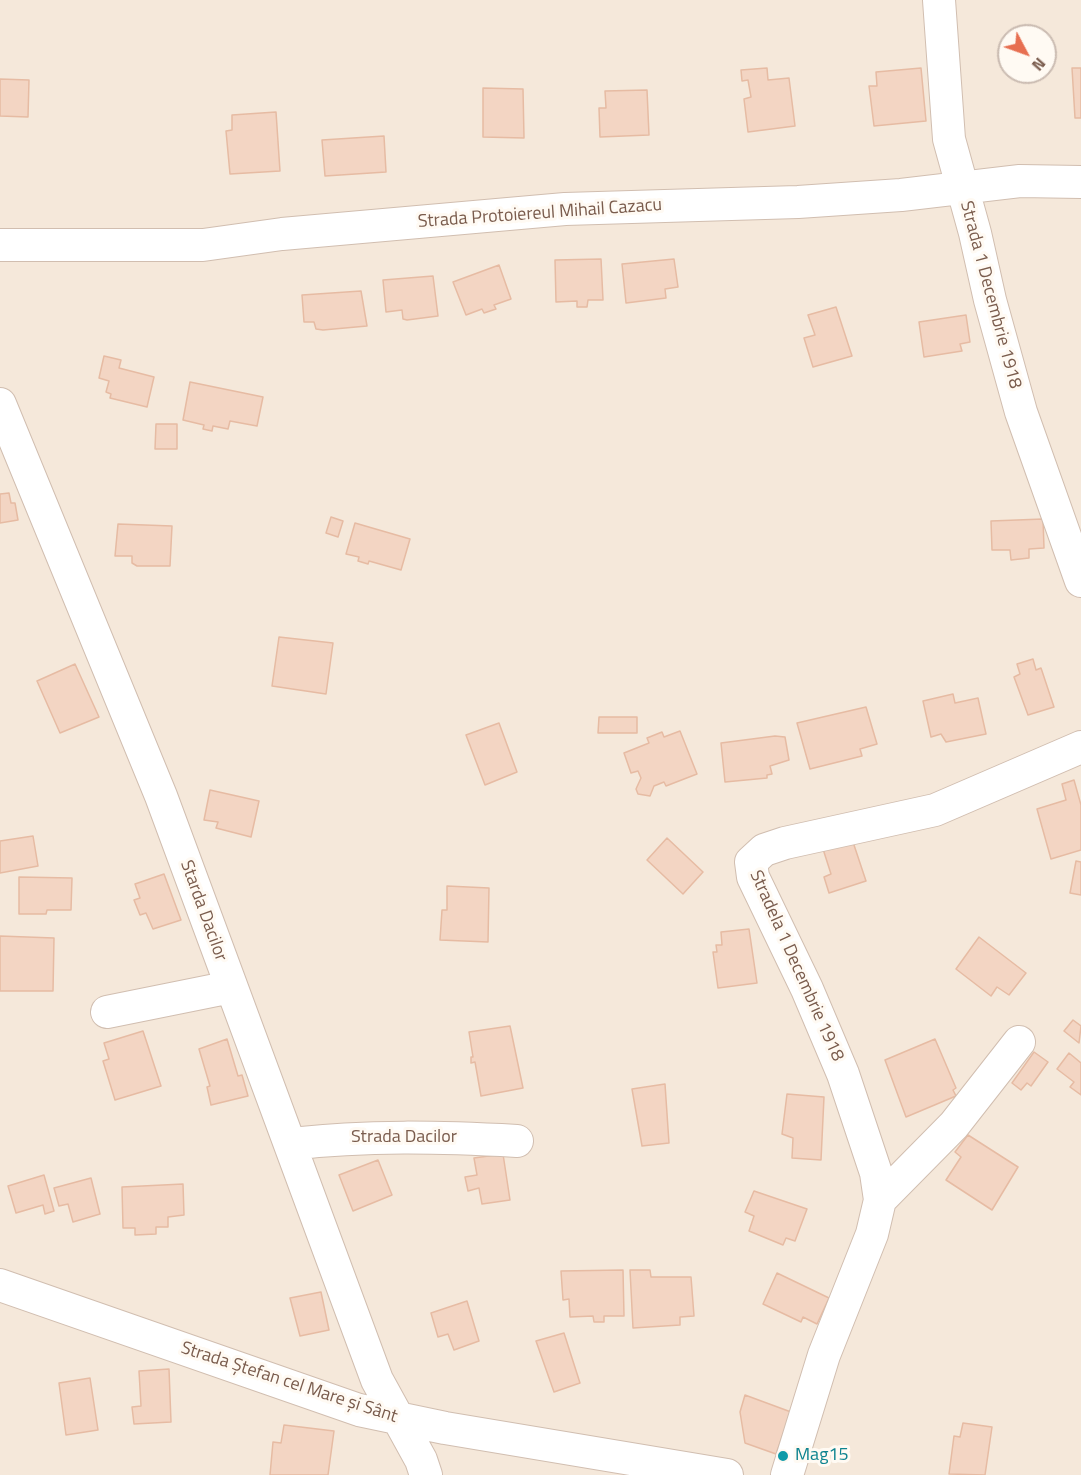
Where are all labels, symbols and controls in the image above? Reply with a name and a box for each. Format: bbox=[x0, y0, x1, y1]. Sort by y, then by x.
north arrow bbox=[997, 24, 1057, 84]
text: N bbox=[1026, 52, 1052, 77]
street label: Strada Protoiereul Mihail Cazacu bbox=[417, 195, 663, 233]
street label: Strada 1 Decembrie 1918 bbox=[955, 199, 1025, 391]
street label: Starda Dacilor bbox=[175, 858, 231, 964]
street label: Stradela 1 Decembrie 1918 bbox=[744, 867, 848, 1065]
street label: Strada Dacilor bbox=[351, 1127, 457, 1149]
street label: Strada Ștefan cel Mare și Sânt bbox=[178, 1338, 400, 1428]
place label: Mag15 bbox=[795, 1445, 849, 1467]
marker: Mag15 bbox=[776, 1449, 790, 1463]

